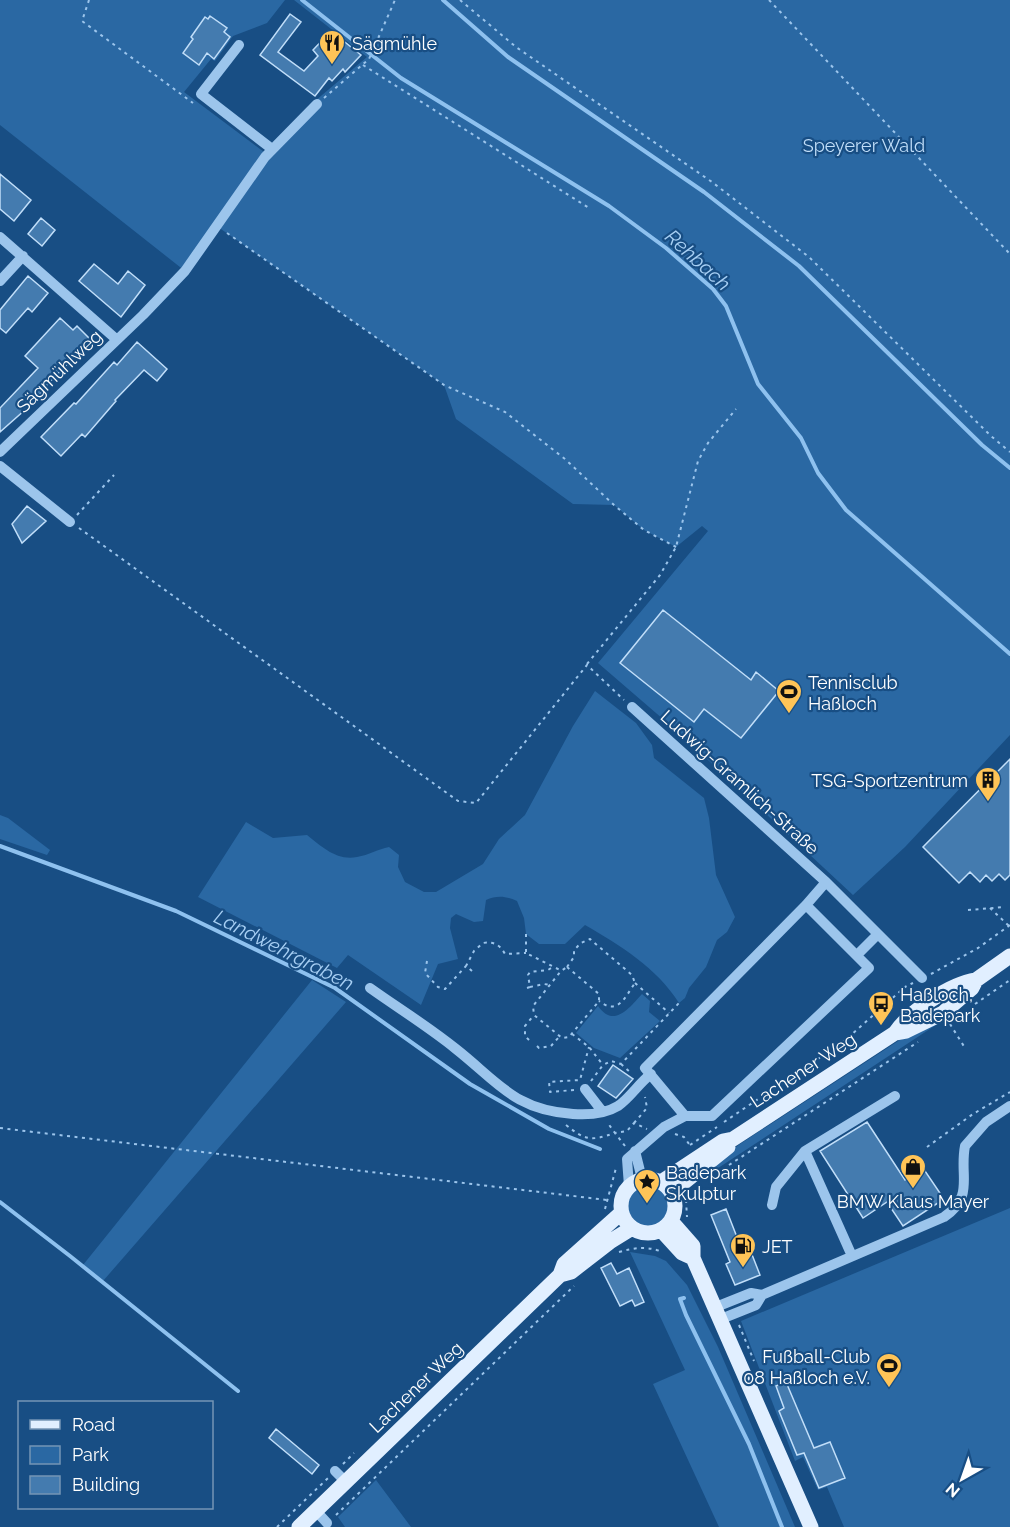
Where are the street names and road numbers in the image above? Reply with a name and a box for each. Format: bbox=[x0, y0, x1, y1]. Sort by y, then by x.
street label: Sägmühlweg bbox=[12, 325, 106, 417]
street label: Ludwig-Gramlich-Straße bbox=[657, 706, 824, 859]
street label: Lachener Weg bbox=[746, 1028, 860, 1112]
street label: Lachener Weg bbox=[365, 1337, 467, 1437]

